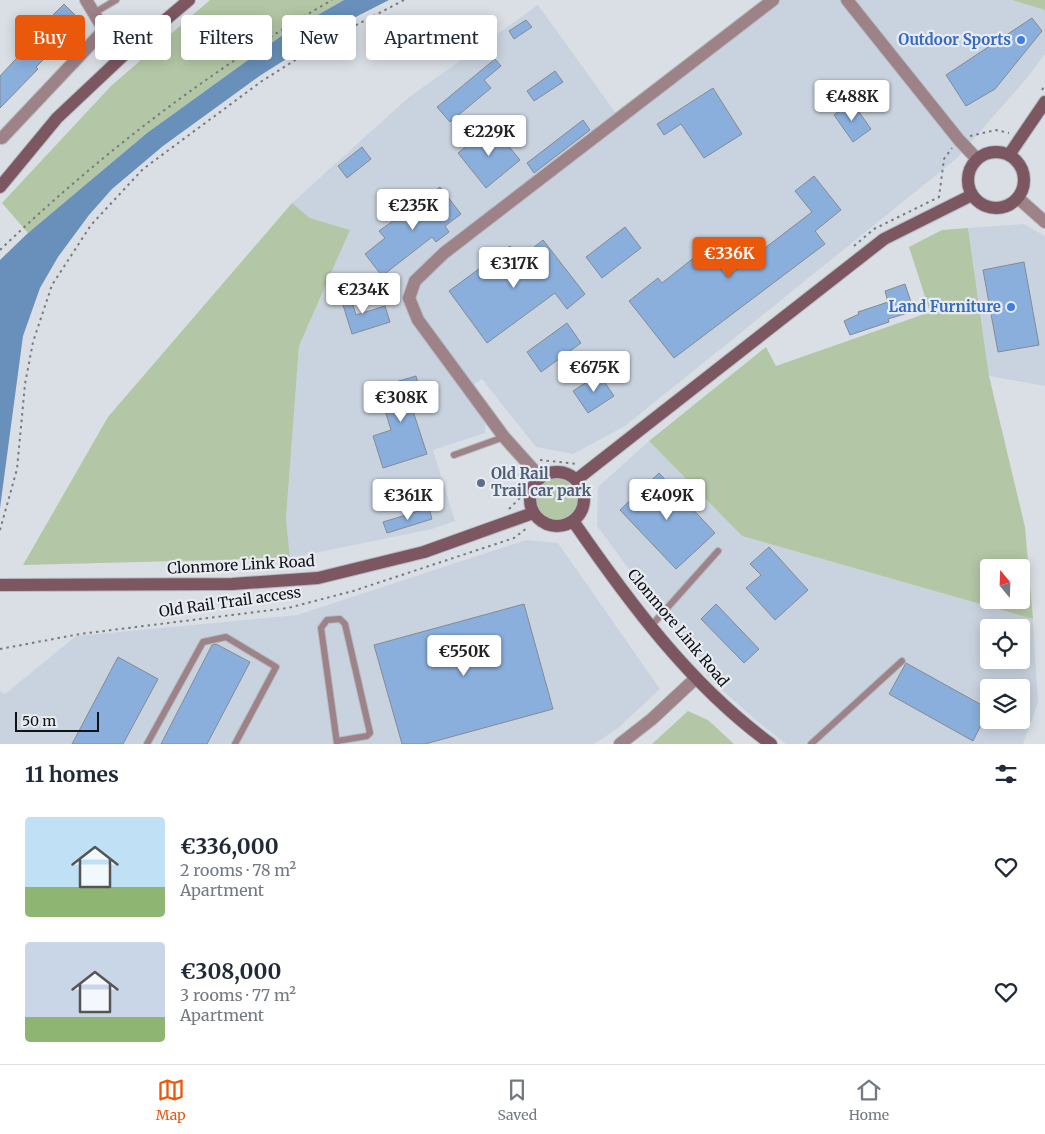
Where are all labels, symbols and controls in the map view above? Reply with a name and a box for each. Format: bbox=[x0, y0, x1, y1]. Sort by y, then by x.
chip: Buy bbox=[15, 15, 85, 60]
chip: Rent bbox=[95, 15, 171, 60]
chip: Filters bbox=[181, 15, 272, 60]
chip: New bbox=[282, 15, 356, 60]
chip: Apartment bbox=[366, 15, 497, 60]
place label: Outdoor Sports bbox=[898, 30, 1011, 49]
marker: Outdoor Sports bbox=[1015, 34, 1027, 46]
pin: €488K bbox=[817, 80, 887, 122]
text: €488K bbox=[825, 86, 879, 106]
pin: €229K bbox=[454, 114, 524, 157]
text: €229K bbox=[463, 121, 515, 141]
pin: €235K bbox=[378, 188, 448, 231]
text: €235K bbox=[388, 195, 438, 215]
pin: €336K bbox=[694, 236, 764, 279]
text: €336K bbox=[704, 243, 754, 263]
pin: €317K bbox=[479, 246, 549, 289]
text: €317K bbox=[490, 253, 538, 273]
pin: €234K bbox=[328, 272, 398, 315]
text: €234K bbox=[337, 279, 389, 299]
place label: Land Furniture bbox=[888, 297, 1001, 316]
marker: Land Furniture bbox=[1005, 301, 1017, 313]
pin: €675K bbox=[559, 350, 629, 393]
text: €675K bbox=[569, 357, 619, 377]
pin: €308K bbox=[366, 380, 436, 423]
text: €308K bbox=[375, 387, 427, 407]
place label: Old Rail Trail car park bbox=[491, 464, 592, 500]
marker: Old Rail Trail car park bbox=[475, 477, 487, 489]
pin: €361K bbox=[373, 478, 443, 521]
pin: €409K bbox=[632, 478, 702, 521]
text: €361K bbox=[384, 485, 432, 505]
text: €409K bbox=[640, 485, 694, 505]
street label: Clonmore Link Road bbox=[167, 551, 315, 578]
north arrow bbox=[980, 559, 1030, 609]
map controls bbox=[980, 559, 1030, 729]
street label: Clonmore Link Road bbox=[624, 565, 733, 690]
street label: Old Rail Trail access bbox=[158, 582, 302, 621]
button: locate bbox=[980, 619, 1030, 669]
pin: €550K bbox=[429, 634, 499, 677]
text: €550K bbox=[438, 641, 490, 661]
button: layers bbox=[980, 679, 1030, 729]
scale bar bbox=[15, 709, 99, 732]
text: 50 m bbox=[22, 712, 56, 730]
icon: filters bbox=[992, 760, 1020, 788]
text: 11 homes bbox=[25, 761, 119, 788]
text: €336,000 bbox=[180, 833, 279, 860]
icon: home bbox=[65, 837, 125, 897]
icon: heart bbox=[992, 853, 1020, 881]
text: 2 rooms · 78 m² bbox=[180, 860, 296, 880]
text: Apartment bbox=[180, 880, 264, 900]
text: €308,000 bbox=[180, 958, 281, 985]
icon: home bbox=[65, 962, 125, 1022]
icon: heart bbox=[992, 978, 1020, 1006]
text: 3 rooms · 77 m² bbox=[180, 985, 296, 1005]
text: Apartment bbox=[180, 1005, 264, 1025]
tab: Map bbox=[156, 1076, 186, 1124]
tab: Saved bbox=[497, 1076, 537, 1124]
tab: Home bbox=[849, 1076, 889, 1124]

